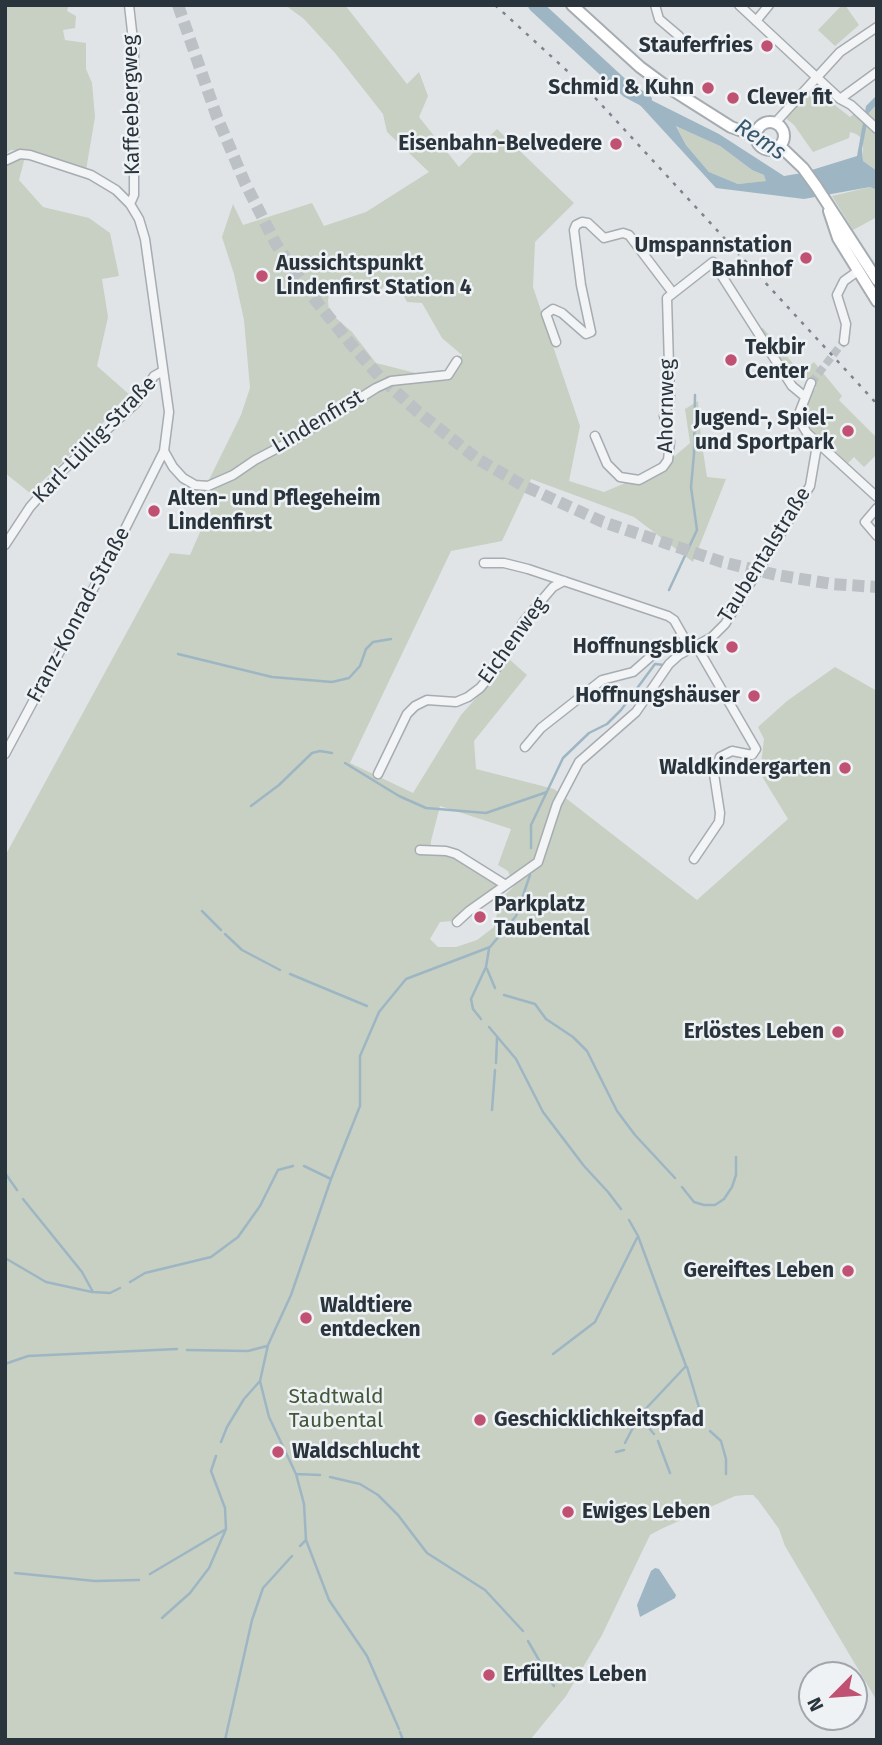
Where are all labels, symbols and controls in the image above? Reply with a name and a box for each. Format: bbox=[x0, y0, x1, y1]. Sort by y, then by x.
place label: Stauferfries bbox=[639, 33, 753, 59]
street label: Kaffeebergweg bbox=[118, 35, 146, 175]
marker: Stauferfries bbox=[759, 38, 775, 54]
place label: Schmid & Kuhn bbox=[548, 75, 694, 101]
marker: Schmid & Kuhn bbox=[700, 80, 716, 96]
place label: Clever fit bbox=[747, 85, 833, 111]
marker: Clever fit bbox=[725, 90, 741, 106]
water label: Rems bbox=[729, 113, 791, 167]
place label: Eisenbahn-Belvedere bbox=[398, 131, 602, 157]
marker: Eisenbahn-Belvedere bbox=[608, 136, 624, 152]
place label: Umspannstation Bahnhof bbox=[634, 233, 792, 283]
marker: Umspannstation Bahnhof bbox=[798, 250, 814, 266]
place label: Aussichtspunkt Lindenfirst Station 4 bbox=[276, 251, 472, 301]
marker: Aussichtspunkt Lindenfirst Station 4 bbox=[254, 268, 270, 284]
place label: Tekbir Center bbox=[745, 335, 808, 385]
marker: Tekbir Center bbox=[723, 352, 739, 368]
street label: Ahornweg bbox=[654, 359, 680, 453]
street label: Karl-Lüllig-Straße bbox=[28, 371, 162, 509]
street label: Lindenfirst bbox=[268, 385, 368, 459]
place label: Jugend-, Spiel- und Sportpark bbox=[694, 406, 834, 456]
marker: Jugend-, Spiel- und Sportpark bbox=[840, 423, 856, 439]
street label: Taubentalstraße bbox=[713, 483, 817, 627]
place label: Alten- und Pflegeheim Lindenfirst bbox=[168, 486, 381, 536]
marker: Alten- und Pflegeheim Lindenfirst bbox=[146, 503, 162, 519]
street label: Franz-Konrad-Straße bbox=[22, 523, 136, 707]
street label: Eichenweg bbox=[473, 593, 553, 689]
place label: Hoffnungsblick bbox=[573, 634, 718, 660]
marker: Hoffnungsblick bbox=[724, 639, 740, 655]
place label: Hoffnungshäuser bbox=[575, 683, 740, 709]
marker: Hoffnungshäuser bbox=[746, 688, 762, 704]
place label: Waldkindergarten bbox=[659, 755, 831, 781]
marker: Waldkindergarten bbox=[837, 760, 853, 776]
place label: Parkplatz Taubental bbox=[494, 892, 589, 942]
marker: Parkplatz Taubental bbox=[472, 909, 488, 925]
place label: Erlöstes Leben bbox=[684, 1019, 824, 1045]
marker: Erlöstes Leben bbox=[830, 1024, 846, 1040]
place label: Gereiftes Leben bbox=[684, 1258, 834, 1284]
marker: Gereiftes Leben bbox=[840, 1263, 856, 1279]
place label: Waldtiere entdecken bbox=[320, 1293, 421, 1343]
marker: Waldtiere entdecken bbox=[298, 1310, 314, 1326]
park label: Stadtwald Taubental bbox=[288, 1384, 384, 1434]
place label: Geschicklichkeitspfad bbox=[494, 1407, 704, 1433]
marker: Geschicklichkeitspfad bbox=[472, 1412, 488, 1428]
place label: Waldschlucht bbox=[292, 1439, 420, 1465]
marker: Waldschlucht bbox=[270, 1444, 286, 1460]
place label: Ewiges Leben bbox=[582, 1499, 710, 1525]
marker: Ewiges Leben bbox=[560, 1504, 576, 1520]
north arrow bbox=[798, 1661, 868, 1731]
place label: Erfülltes Leben bbox=[503, 1662, 647, 1688]
marker: Erfülltes Leben bbox=[481, 1667, 497, 1683]
text: N bbox=[802, 1694, 828, 1715]

